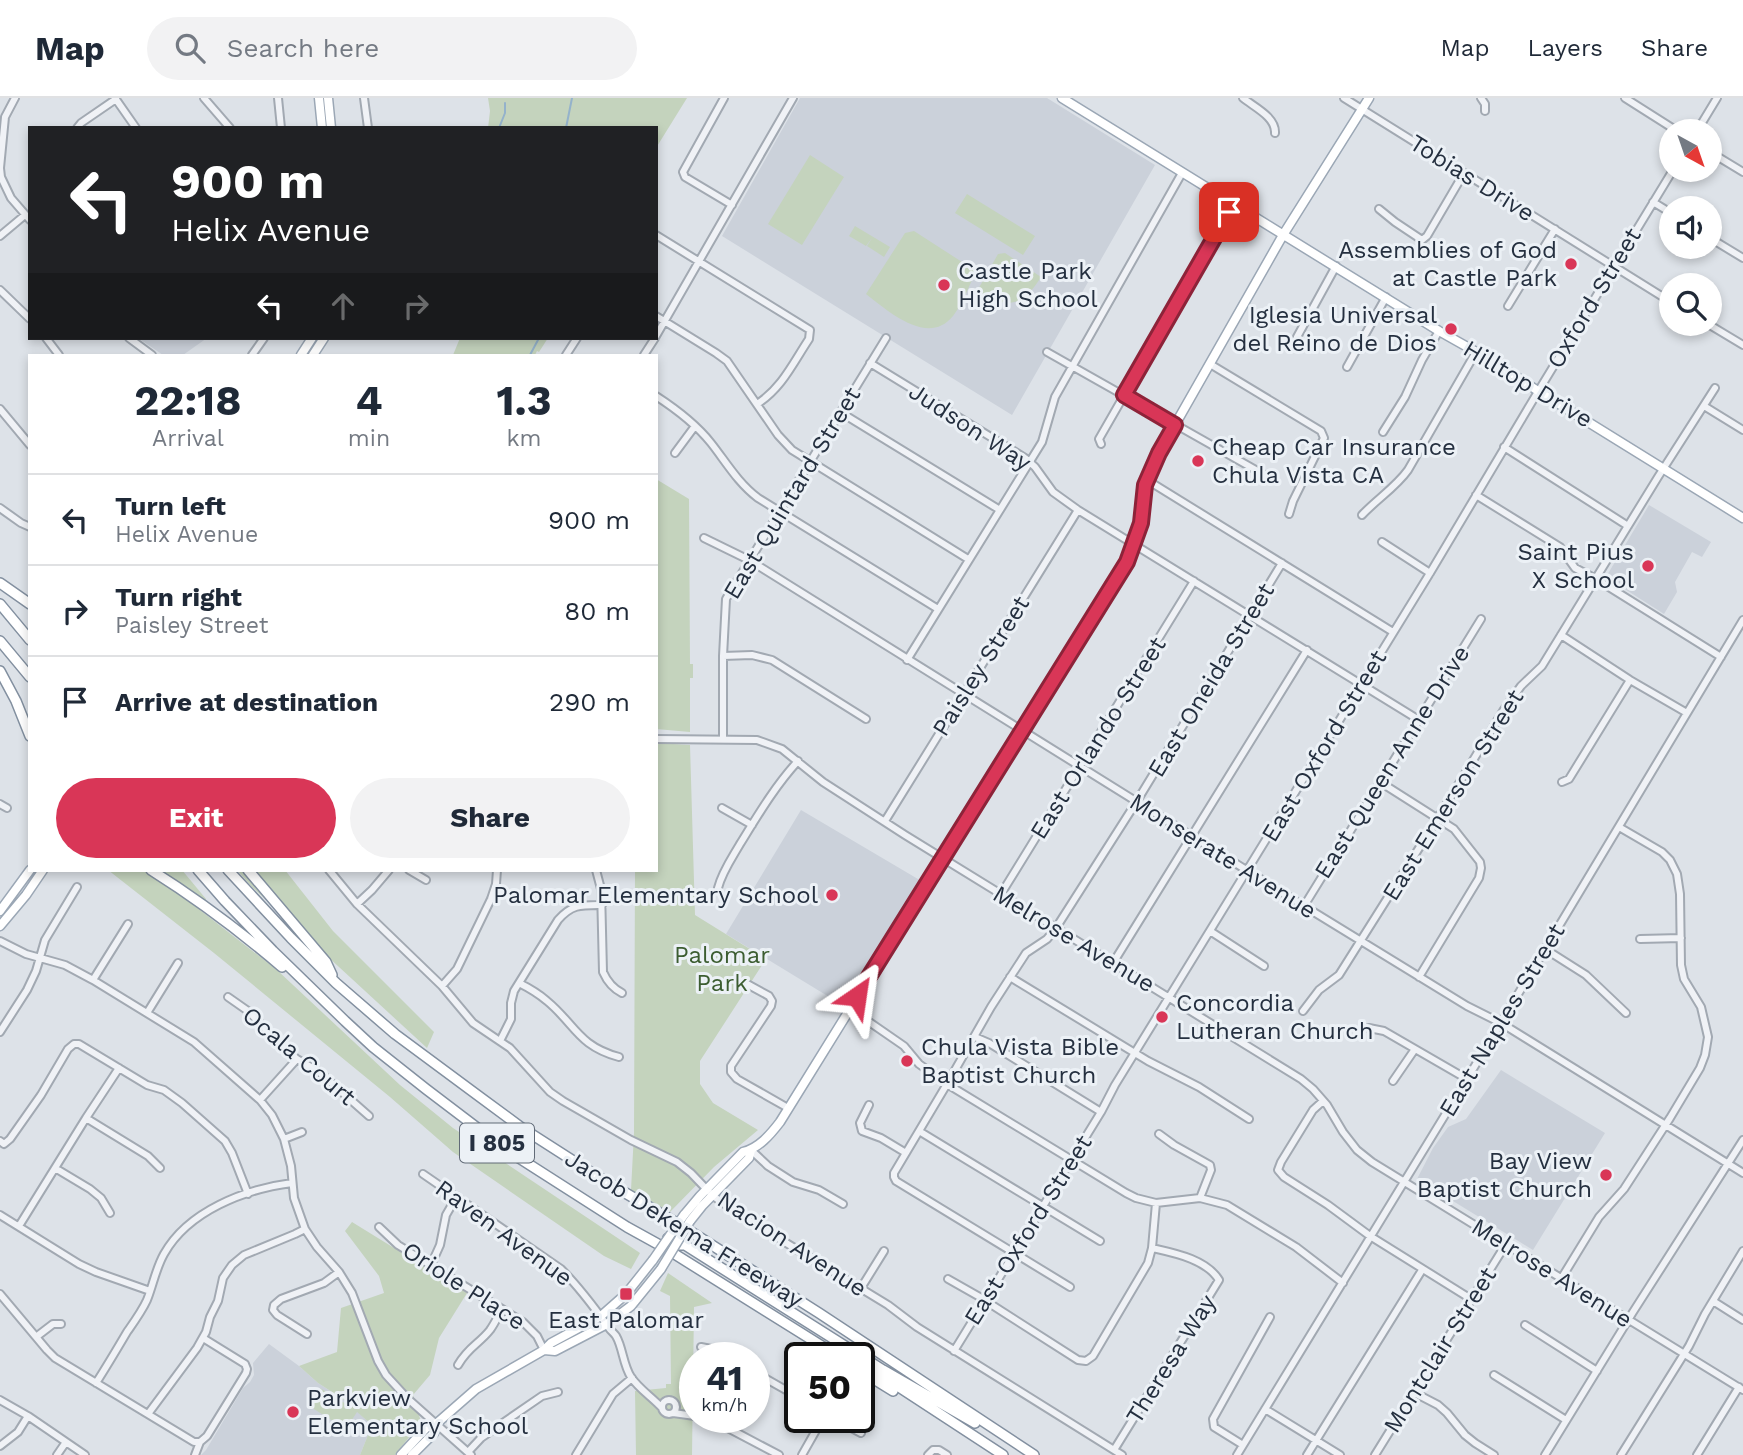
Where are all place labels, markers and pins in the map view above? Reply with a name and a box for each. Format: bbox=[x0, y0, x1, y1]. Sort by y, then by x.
pin bbox=[1199, 182, 1259, 242]
place label: Assemblies of God at Castle Park bbox=[1338, 236, 1557, 292]
marker: Assemblies of God at Castle Park bbox=[1563, 256, 1579, 272]
place label: Castle Park High School bbox=[958, 257, 1098, 313]
marker: Castle Park High School bbox=[936, 277, 952, 293]
place label: Iglesia Universal del Reino de Dios bbox=[1232, 301, 1438, 357]
marker: Iglesia Universal del Reino de Dios bbox=[1443, 321, 1459, 337]
place label: Cheap Car Insurance Chula Vista CA bbox=[1212, 433, 1456, 489]
marker: Cheap Car Insurance Chula Vista CA bbox=[1190, 453, 1206, 469]
place label: Saint Pius X School bbox=[1517, 538, 1635, 594]
marker: Saint Pius X School bbox=[1640, 558, 1656, 574]
place label: Palomar Elementary School bbox=[493, 881, 819, 909]
marker: Palomar Elementary School bbox=[824, 887, 840, 903]
place label: Concordia Lutheran Church bbox=[1176, 989, 1374, 1045]
marker: Concordia Lutheran Church bbox=[1154, 1009, 1170, 1025]
place label: Chula Vista Bible Baptist Church bbox=[921, 1033, 1119, 1089]
marker: Chula Vista Bible Baptist Church bbox=[899, 1053, 915, 1069]
place label: Bay View Baptist Church bbox=[1417, 1147, 1592, 1203]
marker: Bay View Baptist Church bbox=[1598, 1167, 1614, 1183]
marker: East Palomar bbox=[618, 1286, 634, 1302]
place label: East Palomar bbox=[548, 1306, 704, 1334]
place label: Parkview Elementary School bbox=[307, 1384, 529, 1440]
marker: Parkview Elementary School bbox=[285, 1404, 301, 1420]

